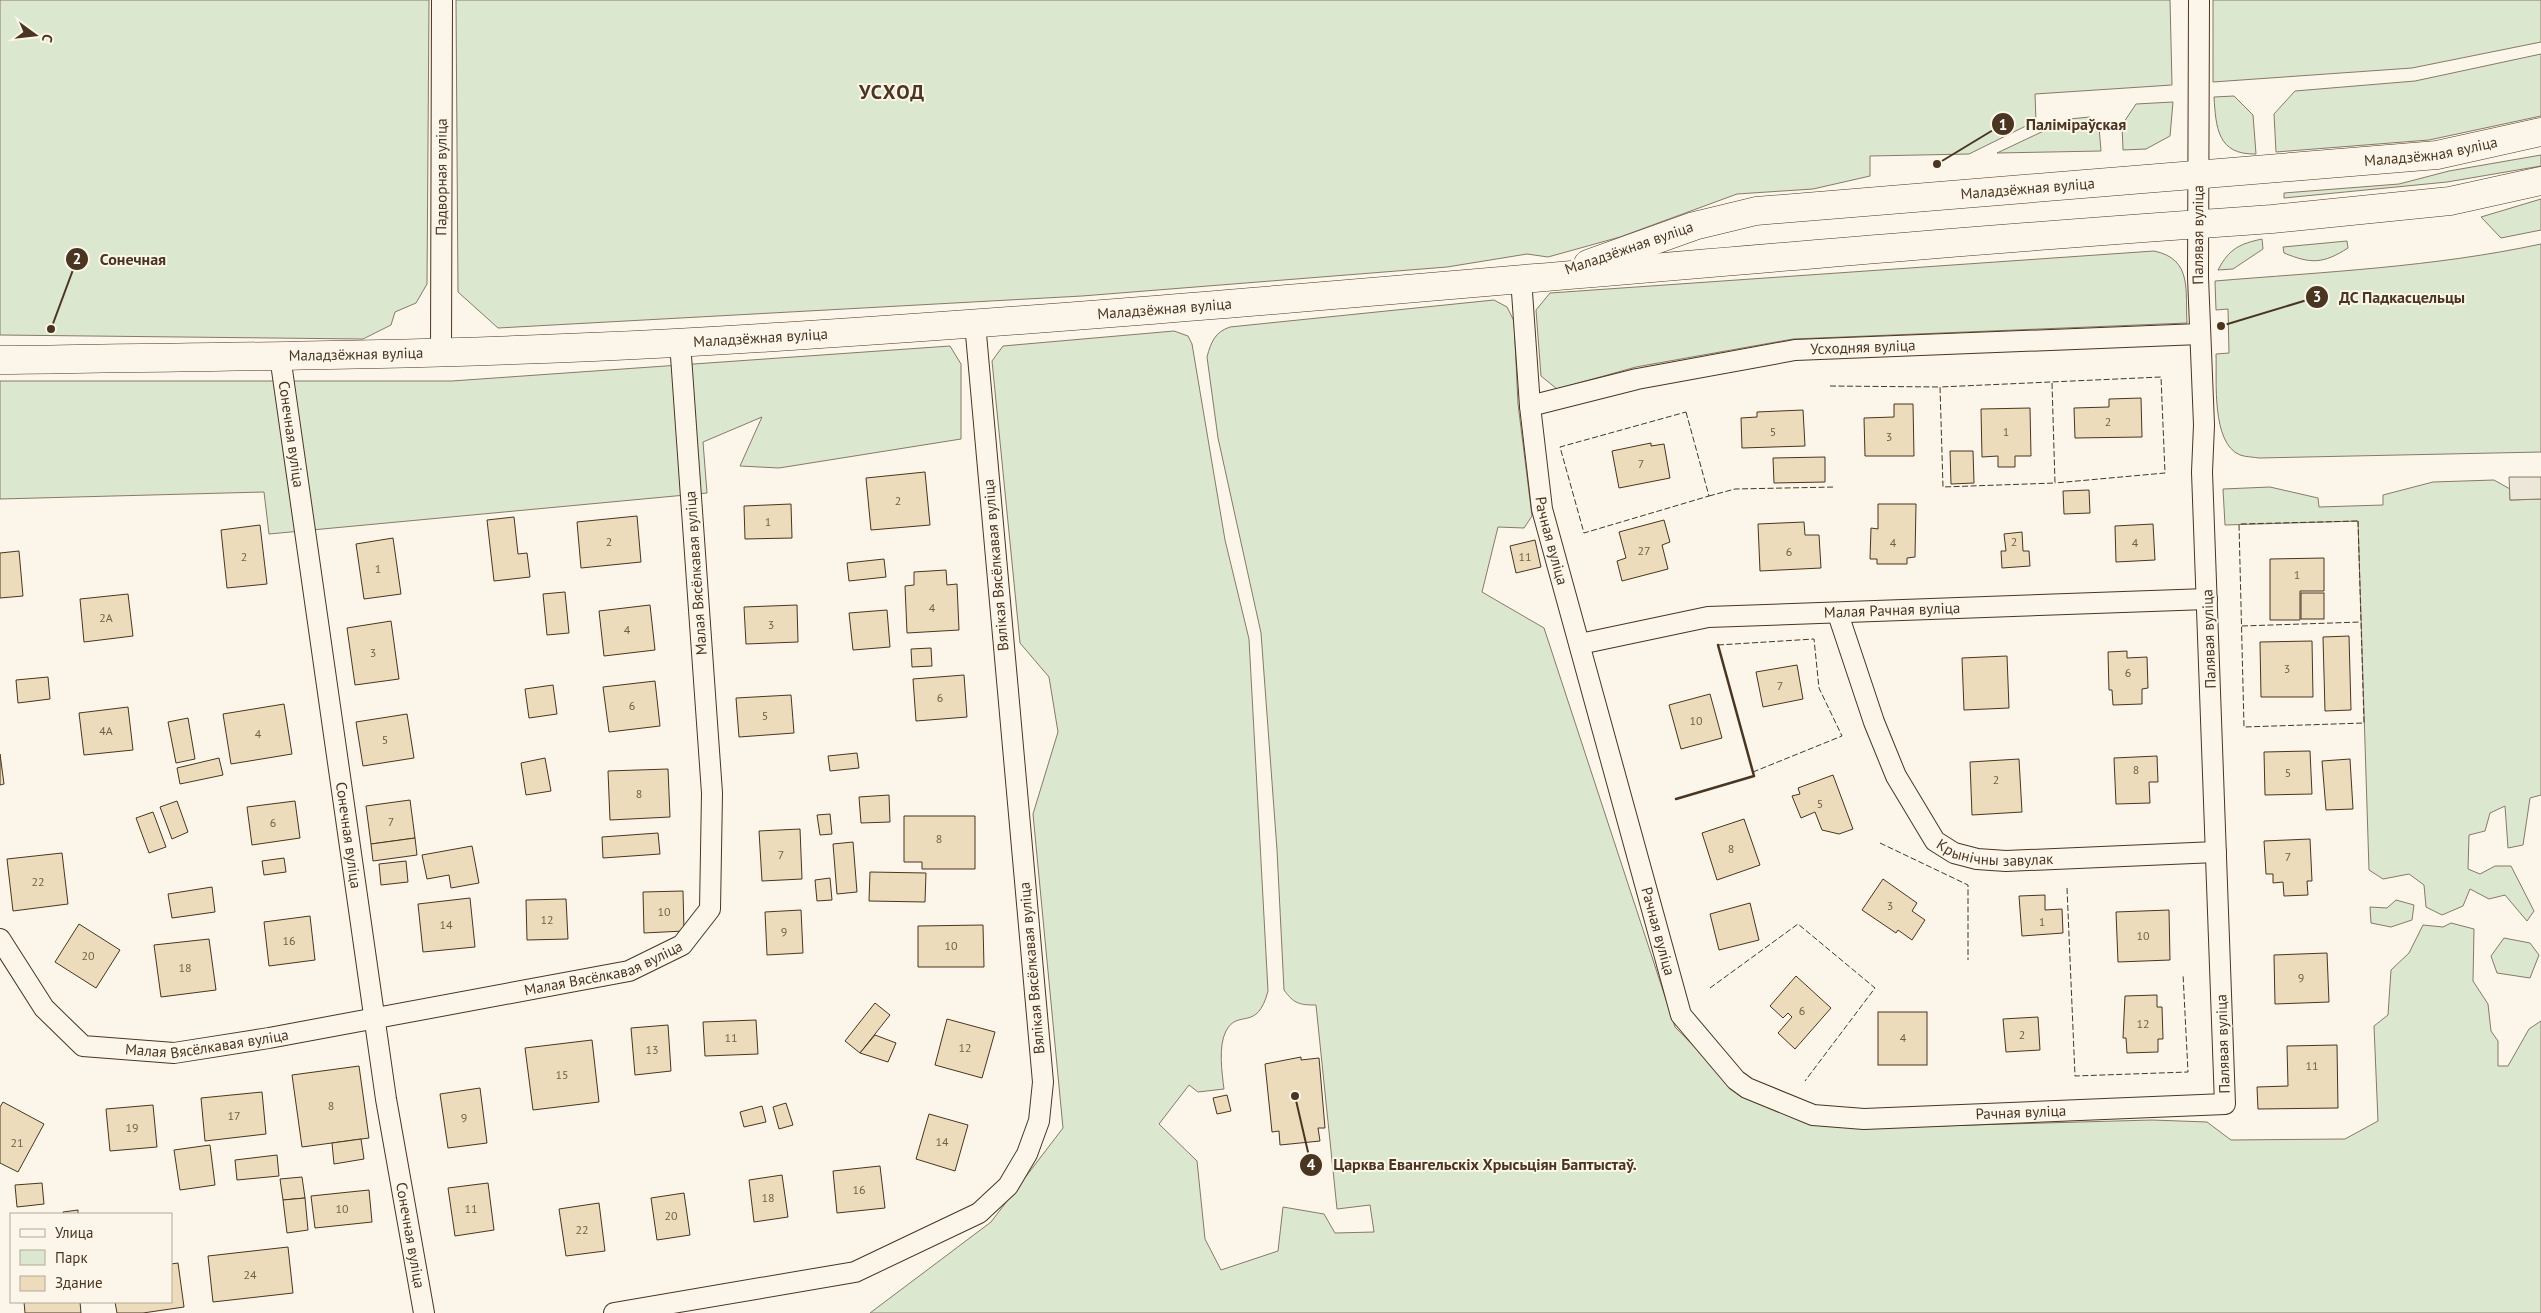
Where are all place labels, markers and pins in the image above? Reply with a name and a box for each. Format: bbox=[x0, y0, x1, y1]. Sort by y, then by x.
callout: Паліміраўская bbox=[1991, 109, 2136, 140]
callout: Сонечная bbox=[64, 243, 176, 274]
callout: ДС Падкасцельцы bbox=[2304, 282, 2476, 313]
callout: Царква Евангельскіх Хрысьціян Баптыстаў. bbox=[1298, 1149, 1647, 1180]

